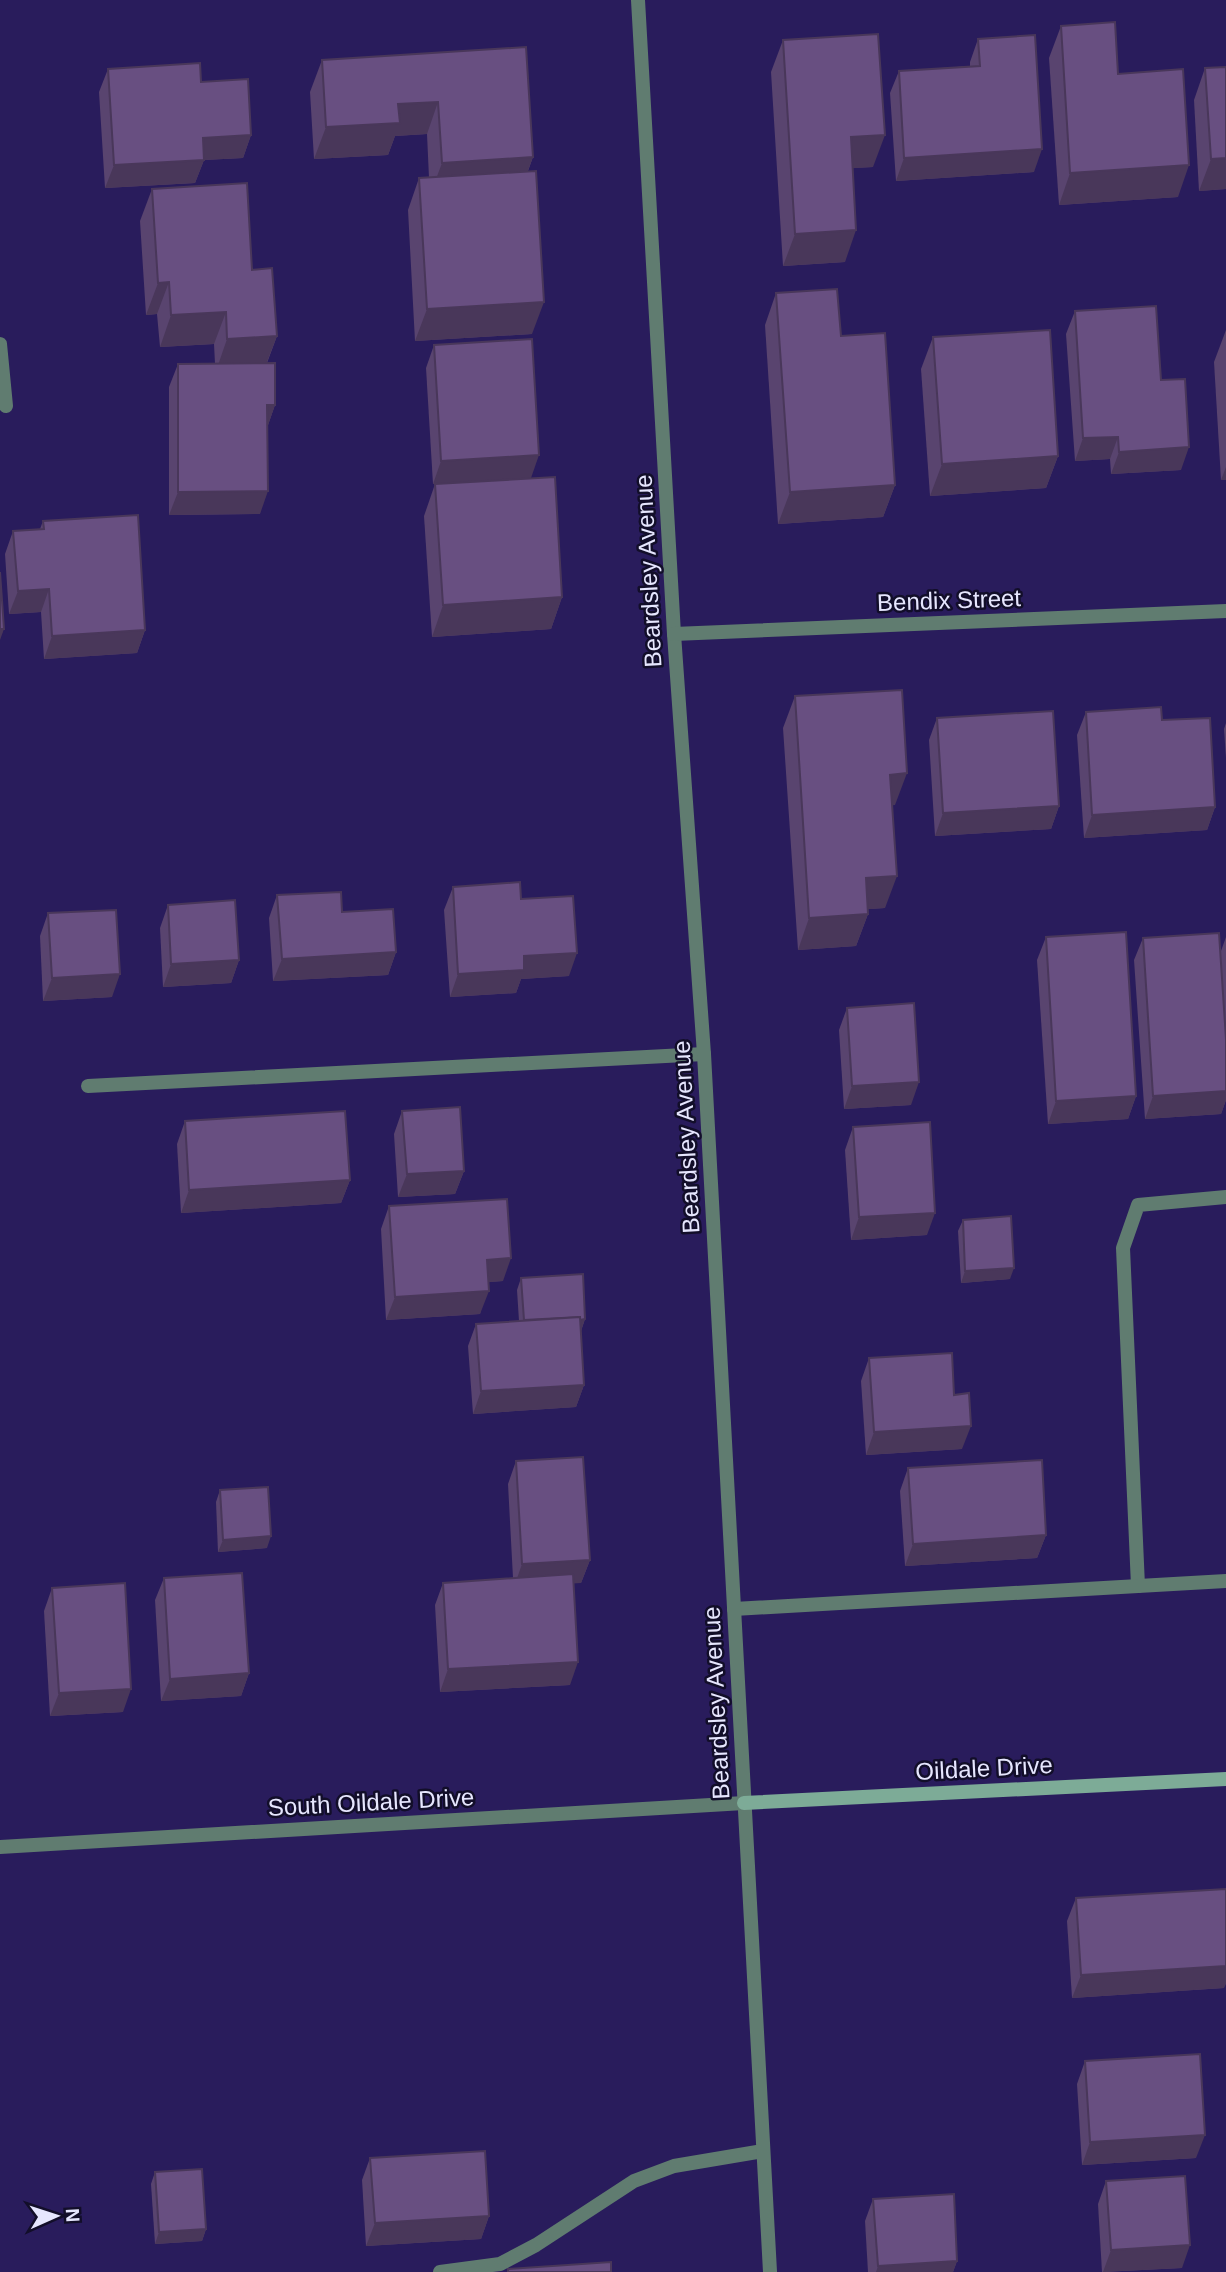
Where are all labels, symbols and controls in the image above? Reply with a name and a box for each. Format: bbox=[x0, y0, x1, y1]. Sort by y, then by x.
street label: Beardsley Avenue bbox=[629, 474, 667, 668]
street label: Bendix Street bbox=[877, 584, 1022, 616]
street label: Beardsley Avenue bbox=[667, 1040, 705, 1234]
street label: Beardsley Avenue bbox=[697, 1606, 735, 1800]
street label: Oildale Drive bbox=[915, 1751, 1053, 1785]
street label: South Oildale Drive bbox=[267, 1783, 475, 1821]
north arrow bbox=[21, 2181, 91, 2251]
text: N bbox=[62, 2208, 83, 2223]

